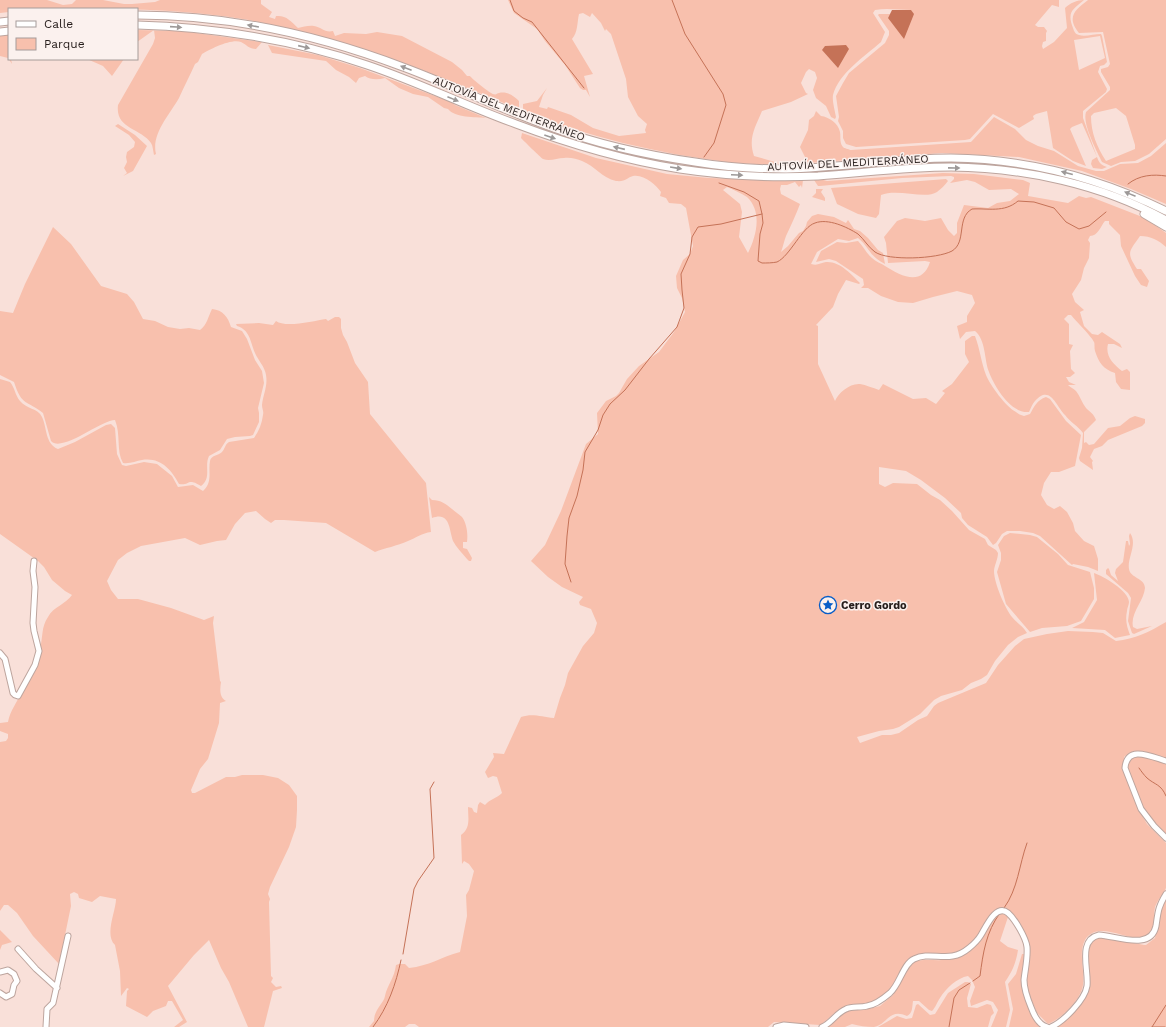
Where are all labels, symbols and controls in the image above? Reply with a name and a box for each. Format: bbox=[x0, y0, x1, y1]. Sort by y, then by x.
legend bbox=[8, 8, 138, 60]
text: Calle bbox=[44, 17, 73, 31]
one-way arrow bbox=[247, 23, 260, 29]
one-way arrow bbox=[170, 24, 182, 30]
text: Parque bbox=[44, 37, 85, 51]
one-way arrow bbox=[298, 45, 310, 51]
one-way arrow bbox=[399, 64, 411, 70]
street label: AUTOVÍA DEL MEDITERRÁNEO bbox=[431, 73, 587, 144]
one-way arrow bbox=[448, 96, 459, 102]
one-way arrow bbox=[545, 134, 557, 140]
one-way arrow bbox=[613, 144, 625, 150]
street label: AUTOVÍA DEL MEDITERRÁNEO bbox=[767, 151, 929, 174]
one-way arrow bbox=[948, 164, 960, 171]
one-way arrow bbox=[670, 165, 682, 171]
one-way arrow bbox=[1061, 170, 1073, 176]
one-way arrow bbox=[731, 171, 743, 178]
one-way arrow bbox=[1125, 191, 1136, 197]
place icon: Cerro Gordo bbox=[818, 595, 838, 615]
place label: Cerro Gordo bbox=[841, 599, 907, 612]

